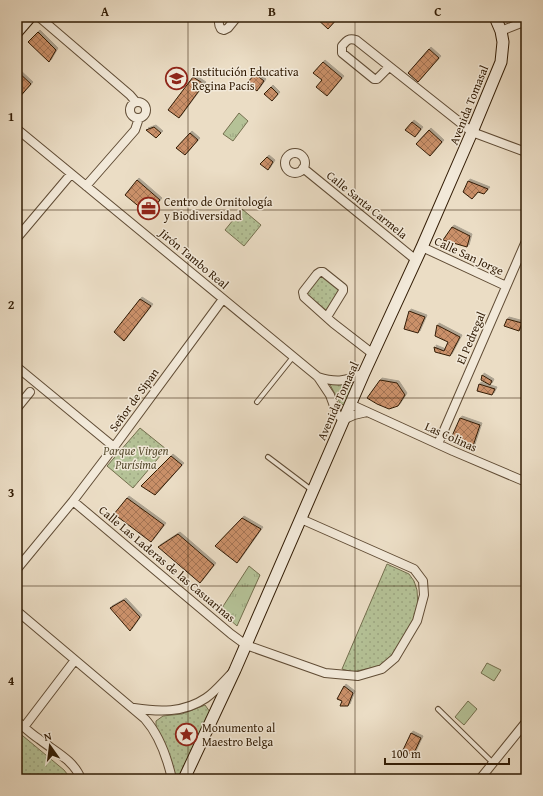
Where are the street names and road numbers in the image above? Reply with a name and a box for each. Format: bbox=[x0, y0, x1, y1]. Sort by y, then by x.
street label: Avenida Tomasal bbox=[445, 62, 492, 147]
street label: Calle Santa Carmela bbox=[323, 167, 412, 243]
street label: Jirón Tambo Real bbox=[154, 223, 233, 293]
street label: Calle San Jorge bbox=[432, 232, 507, 279]
street label: El Pedregal bbox=[452, 308, 490, 367]
street label: Avenida Tomasal bbox=[313, 358, 363, 443]
street label: Señor de Sipan bbox=[105, 364, 163, 435]
street label: Las Colinas bbox=[422, 417, 480, 456]
street label: Calle Las Laderas de las Casuarinas bbox=[95, 501, 239, 626]

